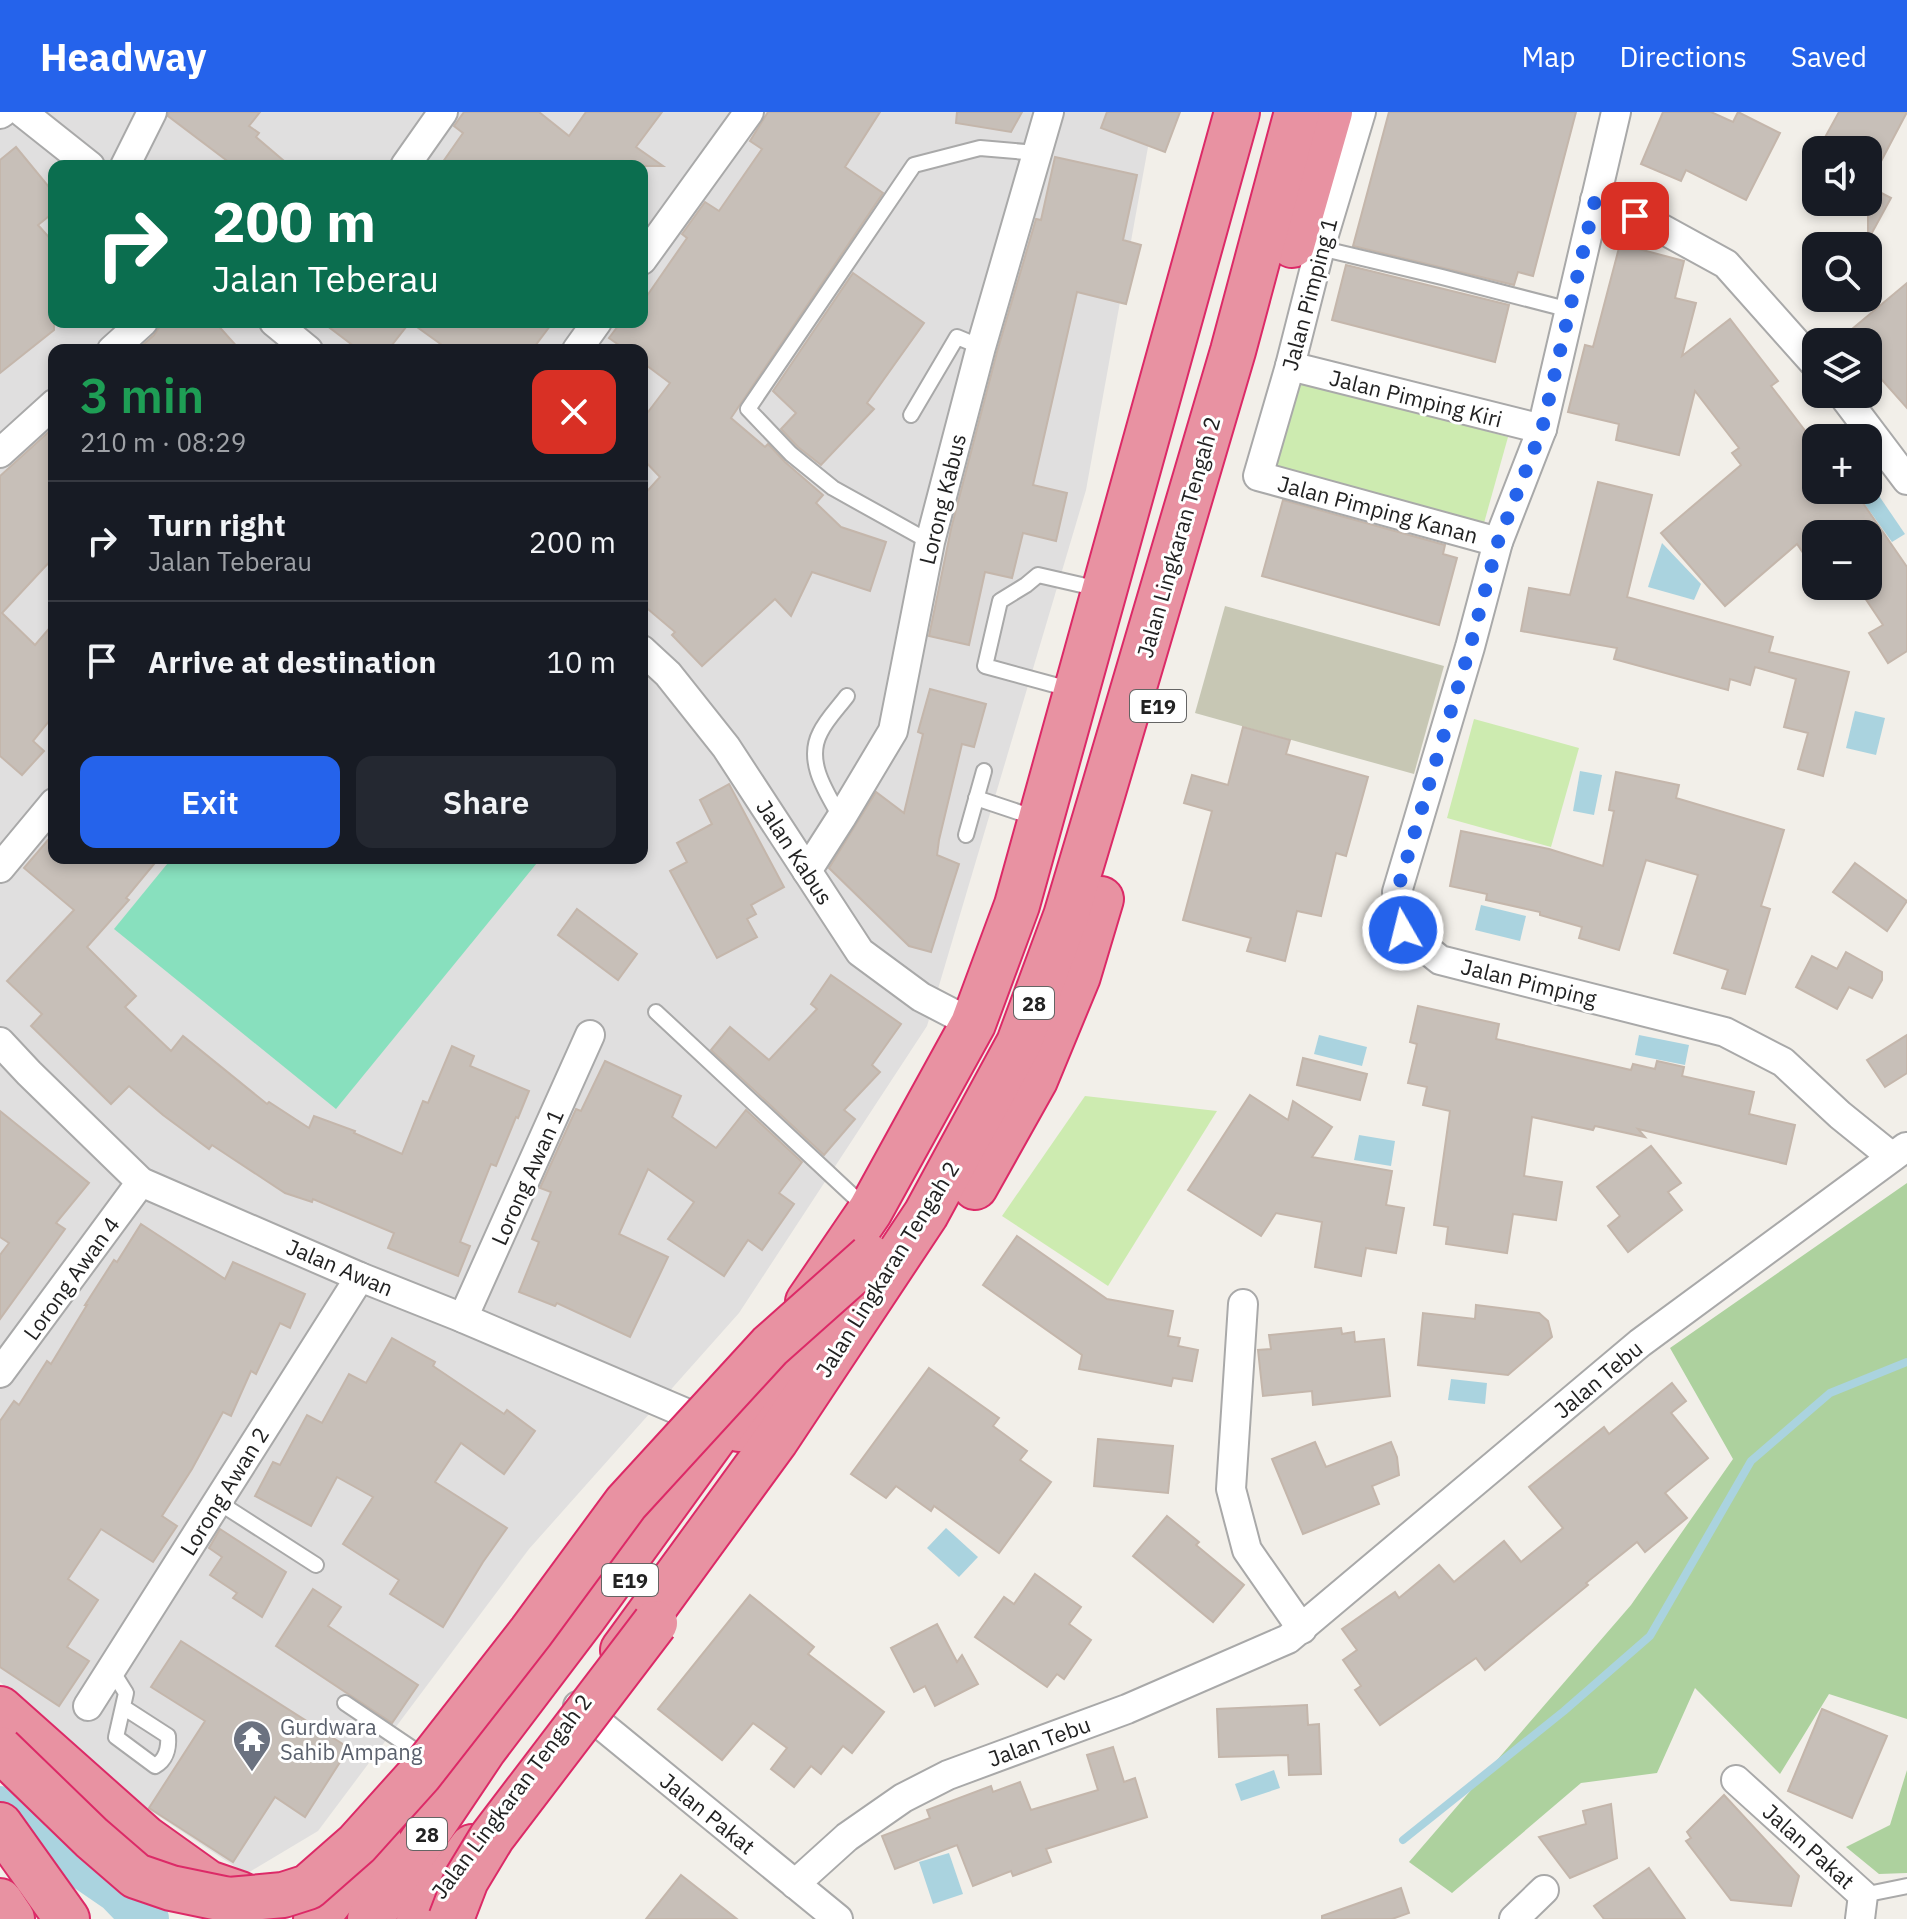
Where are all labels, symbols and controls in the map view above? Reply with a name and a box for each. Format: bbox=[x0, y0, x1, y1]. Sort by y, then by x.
text: Headway bbox=[40, 32, 207, 81]
text: Map bbox=[1521, 38, 1575, 75]
text: Directions bbox=[1619, 38, 1747, 75]
text: Saved bbox=[1791, 38, 1867, 75]
map controls bbox=[1802, 136, 1882, 600]
button: sound bbox=[1802, 136, 1882, 216]
pin bbox=[1601, 182, 1669, 250]
text: 200 m bbox=[212, 185, 376, 257]
icon: right bbox=[80, 192, 184, 296]
icon: arrive bbox=[1613, 194, 1657, 238]
street label: Jalan Pimping 1 bbox=[1275, 214, 1343, 374]
button: search bbox=[1802, 232, 1882, 312]
text: Jalan Teberau bbox=[212, 255, 439, 302]
button: layers bbox=[1802, 328, 1882, 408]
street label: Jalan Pimping Kiri bbox=[1327, 363, 1505, 433]
text: 3 min bbox=[80, 364, 204, 426]
button: close bbox=[532, 370, 616, 454]
street label: Jalan Lingkaran Tengah 2 bbox=[1130, 413, 1226, 661]
button: + bbox=[1802, 424, 1882, 504]
text: 210 m · 08:29 bbox=[80, 425, 246, 459]
street label: Lorong Kabus bbox=[912, 430, 972, 568]
street label: Jalan Pimping Kanan bbox=[1275, 468, 1481, 550]
text: Turn right bbox=[148, 505, 286, 544]
icon: right bbox=[80, 519, 124, 563]
button: − bbox=[1802, 520, 1882, 600]
text: 200 m bbox=[529, 522, 616, 561]
text: Jalan Teberau bbox=[148, 544, 312, 578]
icon: arrive bbox=[80, 639, 124, 683]
text: Arrive at destination bbox=[148, 642, 436, 681]
text: 10 m bbox=[547, 642, 616, 681]
road number: E19 bbox=[1130, 690, 1186, 722]
button: Exit bbox=[80, 756, 340, 848]
button: Share bbox=[356, 756, 616, 848]
street label: Jalan Kabus bbox=[750, 794, 840, 910]
position arrow bbox=[1361, 888, 1445, 972]
street label: Jalan Pimping bbox=[1458, 951, 1600, 1013]
road number: 28 bbox=[1014, 987, 1054, 1019]
street label: Lorong Awan 1 bbox=[484, 1104, 570, 1250]
street label: Jalan Lingkaran Tengah 2 bbox=[809, 1155, 965, 1383]
street label: Lorong Awan 4 bbox=[16, 1210, 126, 1346]
street label: Jalan Awan bbox=[282, 1232, 398, 1302]
street label: Jalan Tebu bbox=[1548, 1334, 1648, 1424]
street label: Lorong Awan 2 bbox=[173, 1421, 275, 1561]
road number: E19 bbox=[602, 1564, 658, 1596]
street label: Jalan Lingkaran Tengah 2 bbox=[424, 1688, 598, 1904]
street label: Jalan Tebu bbox=[984, 1709, 1094, 1773]
place label: Gurdwara Sahib Ampang bbox=[280, 1712, 423, 1766]
temple icon: Gurdwara Sahib Ampang bbox=[231, 1718, 273, 1773]
street label: Jalan Pakat bbox=[654, 1766, 762, 1860]
street label: Jalan Pakat bbox=[1757, 1797, 1861, 1895]
road number: 28 bbox=[407, 1818, 447, 1850]

